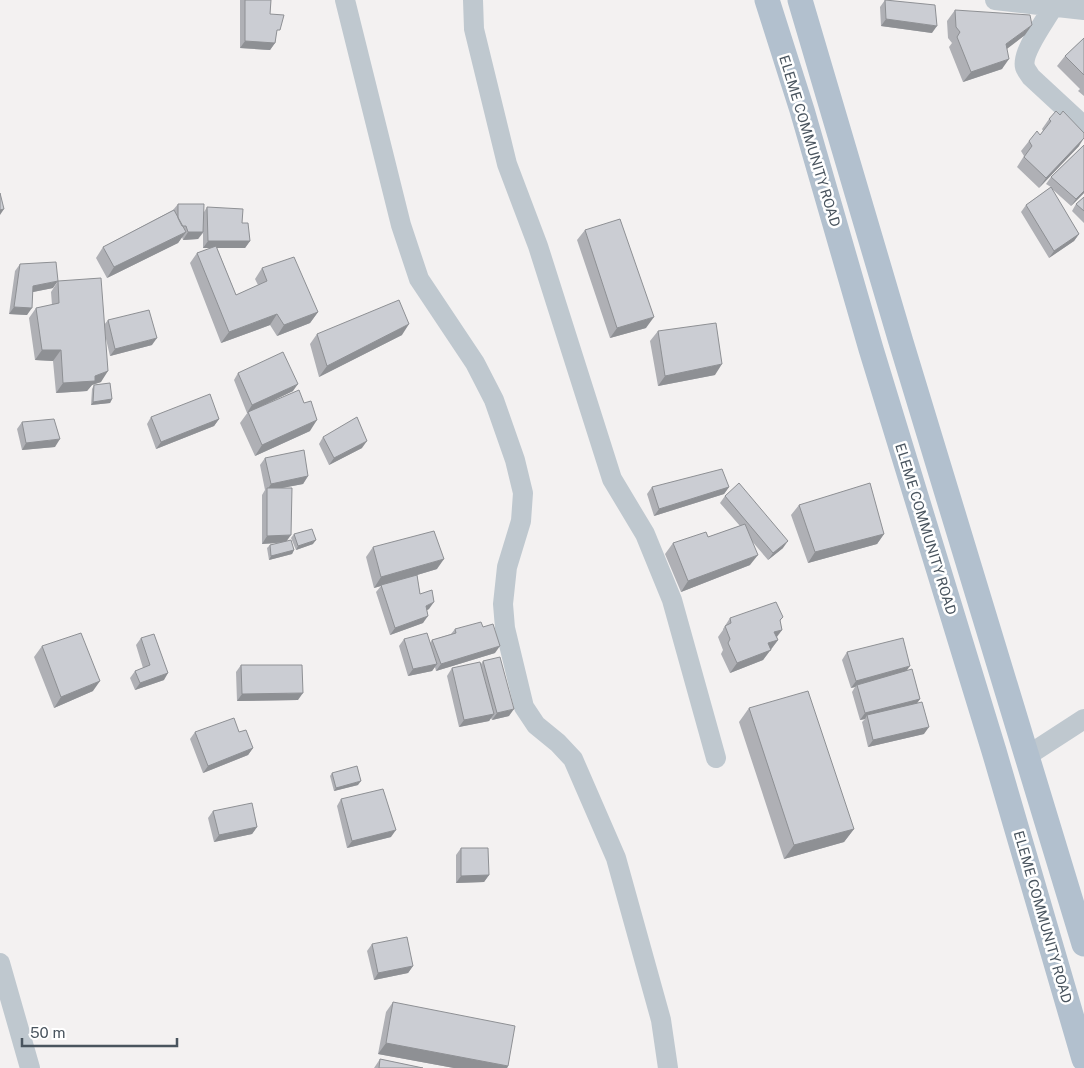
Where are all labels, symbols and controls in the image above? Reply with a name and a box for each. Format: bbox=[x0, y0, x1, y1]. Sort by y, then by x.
street label: ELEME COMMUNITY ROAD bbox=[776, 53, 844, 229]
street label: ELEME COMMUNITY ROAD bbox=[892, 441, 960, 617]
street label: ELEME COMMUNITY ROAD bbox=[1011, 829, 1075, 1005]
scale bar bbox=[22, 1016, 178, 1048]
text: 50 m bbox=[30, 1024, 65, 1041]

